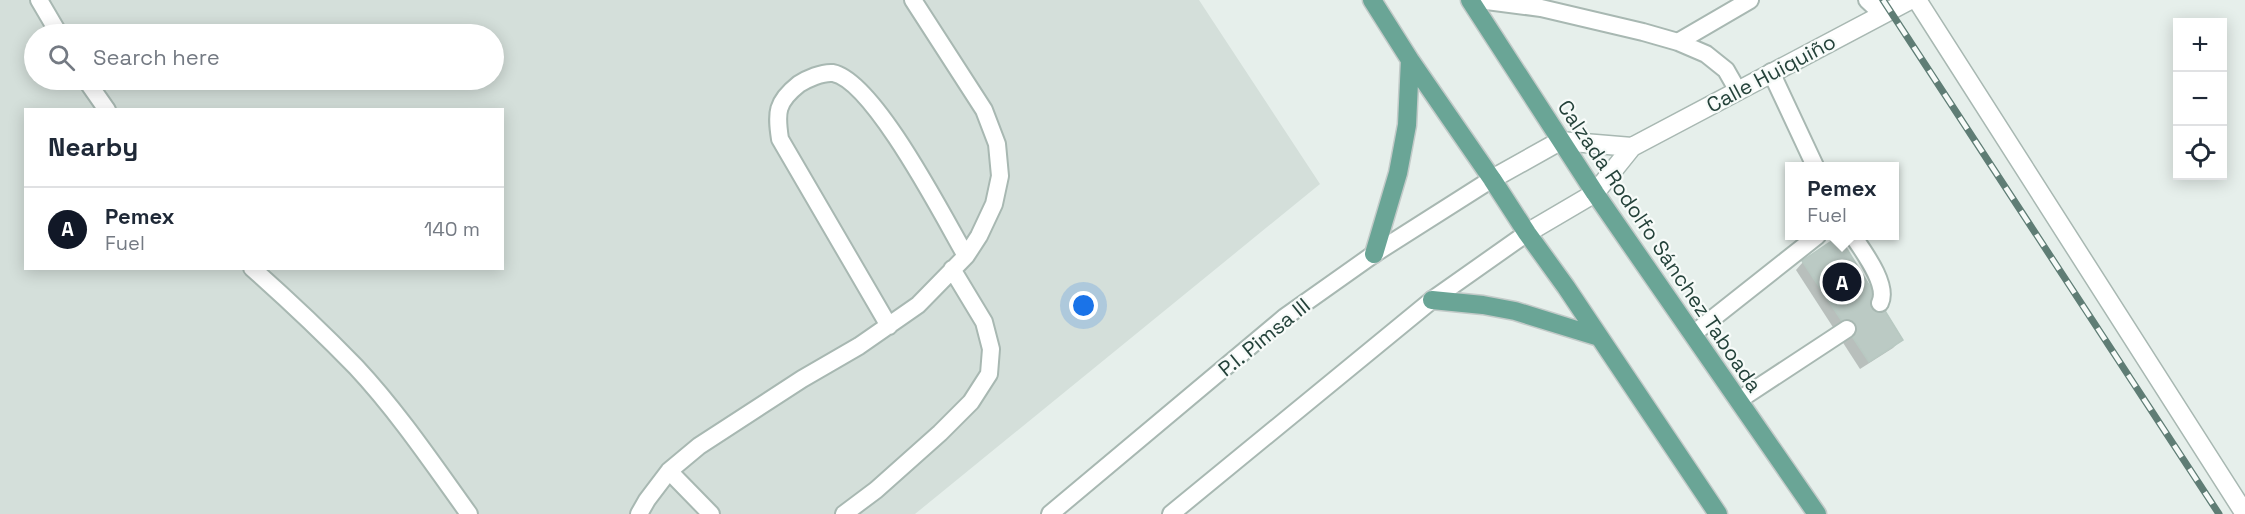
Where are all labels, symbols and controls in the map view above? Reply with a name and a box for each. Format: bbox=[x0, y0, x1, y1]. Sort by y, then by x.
map controls bbox=[2173, 18, 2227, 180]
button: + bbox=[2173, 18, 2227, 72]
search box bbox=[24, 24, 504, 90]
street label: Calle Huiquiño bbox=[1702, 28, 1840, 118]
icon: search bbox=[45, 41, 78, 74]
text: Search here bbox=[93, 43, 220, 71]
button: − bbox=[2173, 72, 2227, 126]
street label: Calzada Rodolfo Sánchez Taboada bbox=[1552, 95, 1768, 397]
button: locate bbox=[2173, 126, 2227, 180]
text: Nearby bbox=[48, 130, 138, 164]
popup bbox=[1785, 162, 1899, 240]
text: Pemex bbox=[1807, 174, 1877, 202]
text: Pemex bbox=[105, 202, 175, 230]
text: Fuel bbox=[1807, 202, 1847, 228]
text: A bbox=[61, 216, 74, 242]
text: 140 m bbox=[424, 216, 480, 242]
text: Fuel bbox=[105, 230, 145, 256]
pin: A bbox=[1822, 260, 1862, 304]
your location bbox=[1069, 291, 1098, 320]
street label: P.I. Pimsa III bbox=[1213, 292, 1315, 382]

